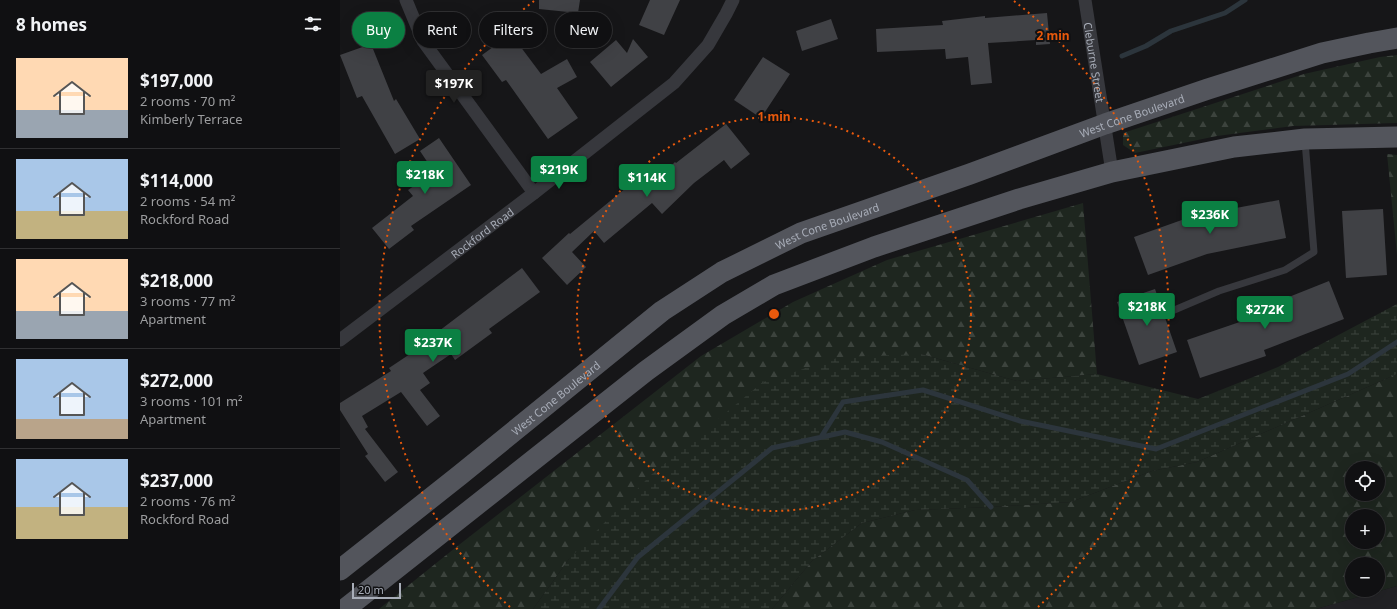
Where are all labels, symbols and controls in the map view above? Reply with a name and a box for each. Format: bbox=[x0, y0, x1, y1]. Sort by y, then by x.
chip: Buy bbox=[352, 12, 405, 48]
chip: Rent bbox=[413, 12, 471, 48]
chip: Filters bbox=[479, 12, 547, 48]
chip: New bbox=[555, 12, 612, 48]
text: 8 homes bbox=[16, 13, 87, 36]
icon: filters bbox=[302, 13, 324, 35]
street label: Cleburne Street bbox=[1081, 21, 1108, 103]
text: 2 min bbox=[1036, 27, 1070, 44]
text: $197,000 bbox=[140, 69, 213, 92]
pin: $197K bbox=[426, 70, 482, 104]
icon: home bbox=[48, 74, 96, 122]
text: $197K bbox=[435, 74, 473, 92]
street label: West Cone Boulevard bbox=[1077, 90, 1186, 140]
text: 2 rooms · 70 m² bbox=[140, 92, 235, 110]
text: 1 min bbox=[757, 108, 791, 125]
text: Kimberly Terrace bbox=[140, 110, 243, 128]
pin: $219K bbox=[531, 156, 587, 190]
text: $219K bbox=[540, 160, 578, 178]
pin: $218K bbox=[397, 161, 453, 195]
pin: $114K bbox=[619, 164, 675, 198]
text: $218K bbox=[406, 165, 444, 183]
text: $114K bbox=[628, 168, 666, 186]
text: $114,000 bbox=[140, 169, 213, 192]
icon: home bbox=[48, 175, 96, 223]
text: 2 rooms · 54 m² bbox=[140, 192, 235, 210]
street label: West Cone Boulevard bbox=[773, 199, 881, 252]
pin: $236K bbox=[1182, 201, 1238, 235]
street label: Rockford Road bbox=[447, 204, 516, 261]
text: $236K bbox=[1191, 205, 1229, 223]
text: Rockford Road bbox=[140, 210, 229, 228]
text: $218,000 bbox=[140, 269, 213, 292]
icon: home bbox=[48, 275, 96, 323]
text: 3 rooms · 77 m² bbox=[140, 292, 235, 310]
pin: $218K bbox=[1119, 293, 1175, 327]
pin: $272K bbox=[1237, 296, 1293, 330]
text: $218K bbox=[1128, 297, 1166, 315]
text: $272K bbox=[1246, 300, 1284, 318]
centre of rings bbox=[767, 307, 781, 321]
text: Apartment bbox=[140, 310, 206, 328]
pin: $237K bbox=[405, 329, 461, 363]
text: $237K bbox=[414, 333, 452, 351]
street label: West Cone Boulevard bbox=[508, 357, 603, 438]
text: $272,000 bbox=[140, 369, 213, 392]
icon: home bbox=[48, 375, 96, 423]
text: 3 rooms · 101 m² bbox=[140, 392, 243, 410]
text: Apartment bbox=[140, 410, 206, 428]
map controls bbox=[1345, 461, 1385, 597]
button: locate bbox=[1345, 461, 1385, 501]
text: $237,000 bbox=[140, 469, 213, 492]
icon: home bbox=[48, 475, 96, 523]
text: 2 rooms · 76 m² bbox=[140, 492, 235, 510]
button: + bbox=[1345, 509, 1385, 549]
text: Rockford Road bbox=[140, 510, 229, 528]
button: − bbox=[1345, 557, 1385, 597]
scale bar bbox=[352, 581, 401, 600]
text: 20 m bbox=[358, 582, 384, 597]

